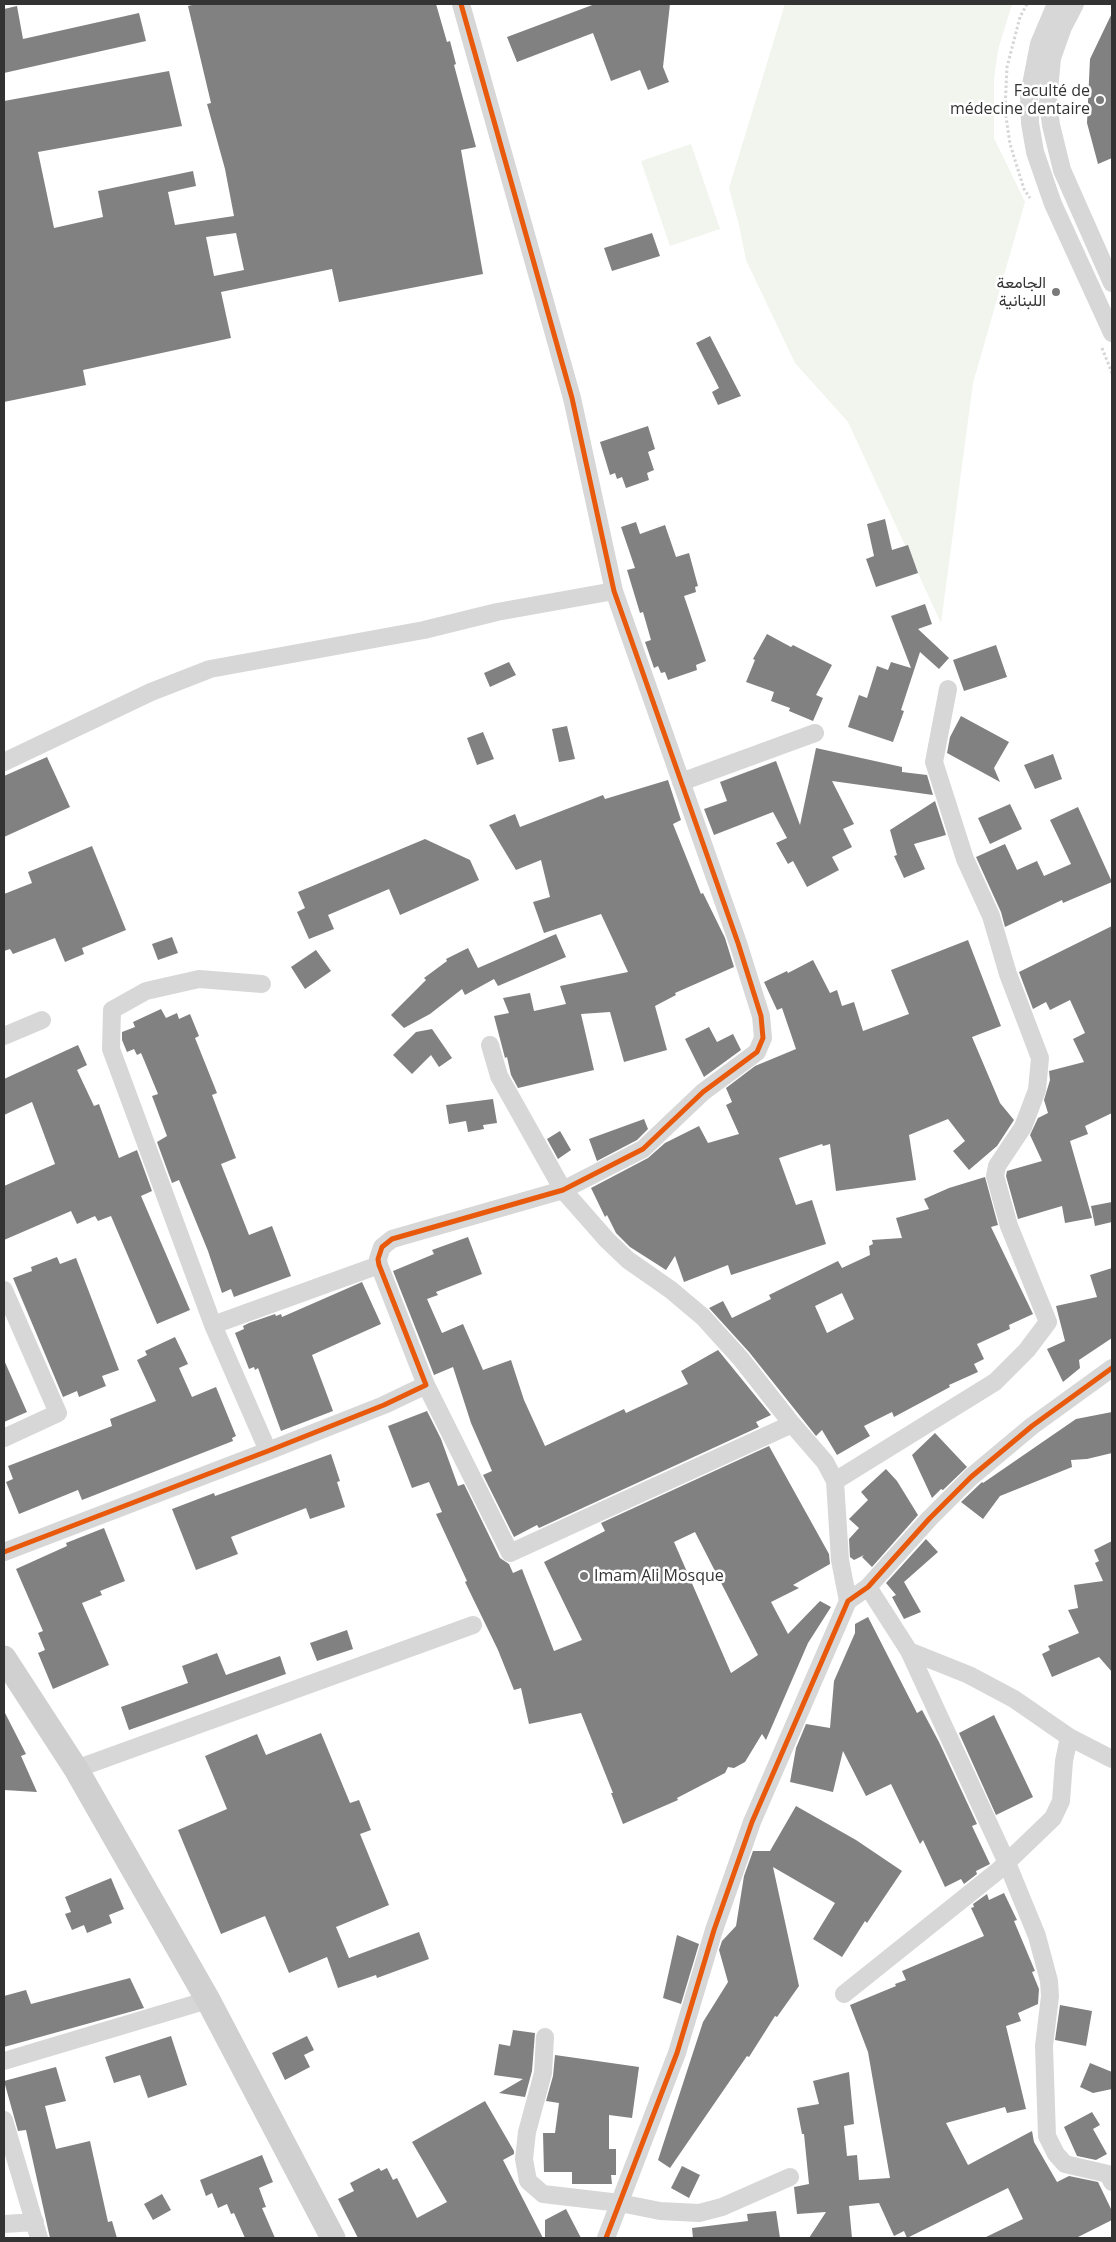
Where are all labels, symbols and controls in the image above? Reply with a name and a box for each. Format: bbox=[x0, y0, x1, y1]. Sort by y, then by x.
place label: Faculté de médecine dentaire bbox=[950, 81, 1090, 119]
marker: Faculté de médecine dentaire bbox=[1094, 94, 1106, 106]
place label: الجامعة اللبنانية bbox=[997, 273, 1046, 311]
marker: الجامعة اللبنانية bbox=[1050, 286, 1062, 298]
place label: Imam Ali Mosque bbox=[594, 1566, 724, 1586]
marker: Imam Ali Mosque bbox=[578, 1570, 590, 1582]

